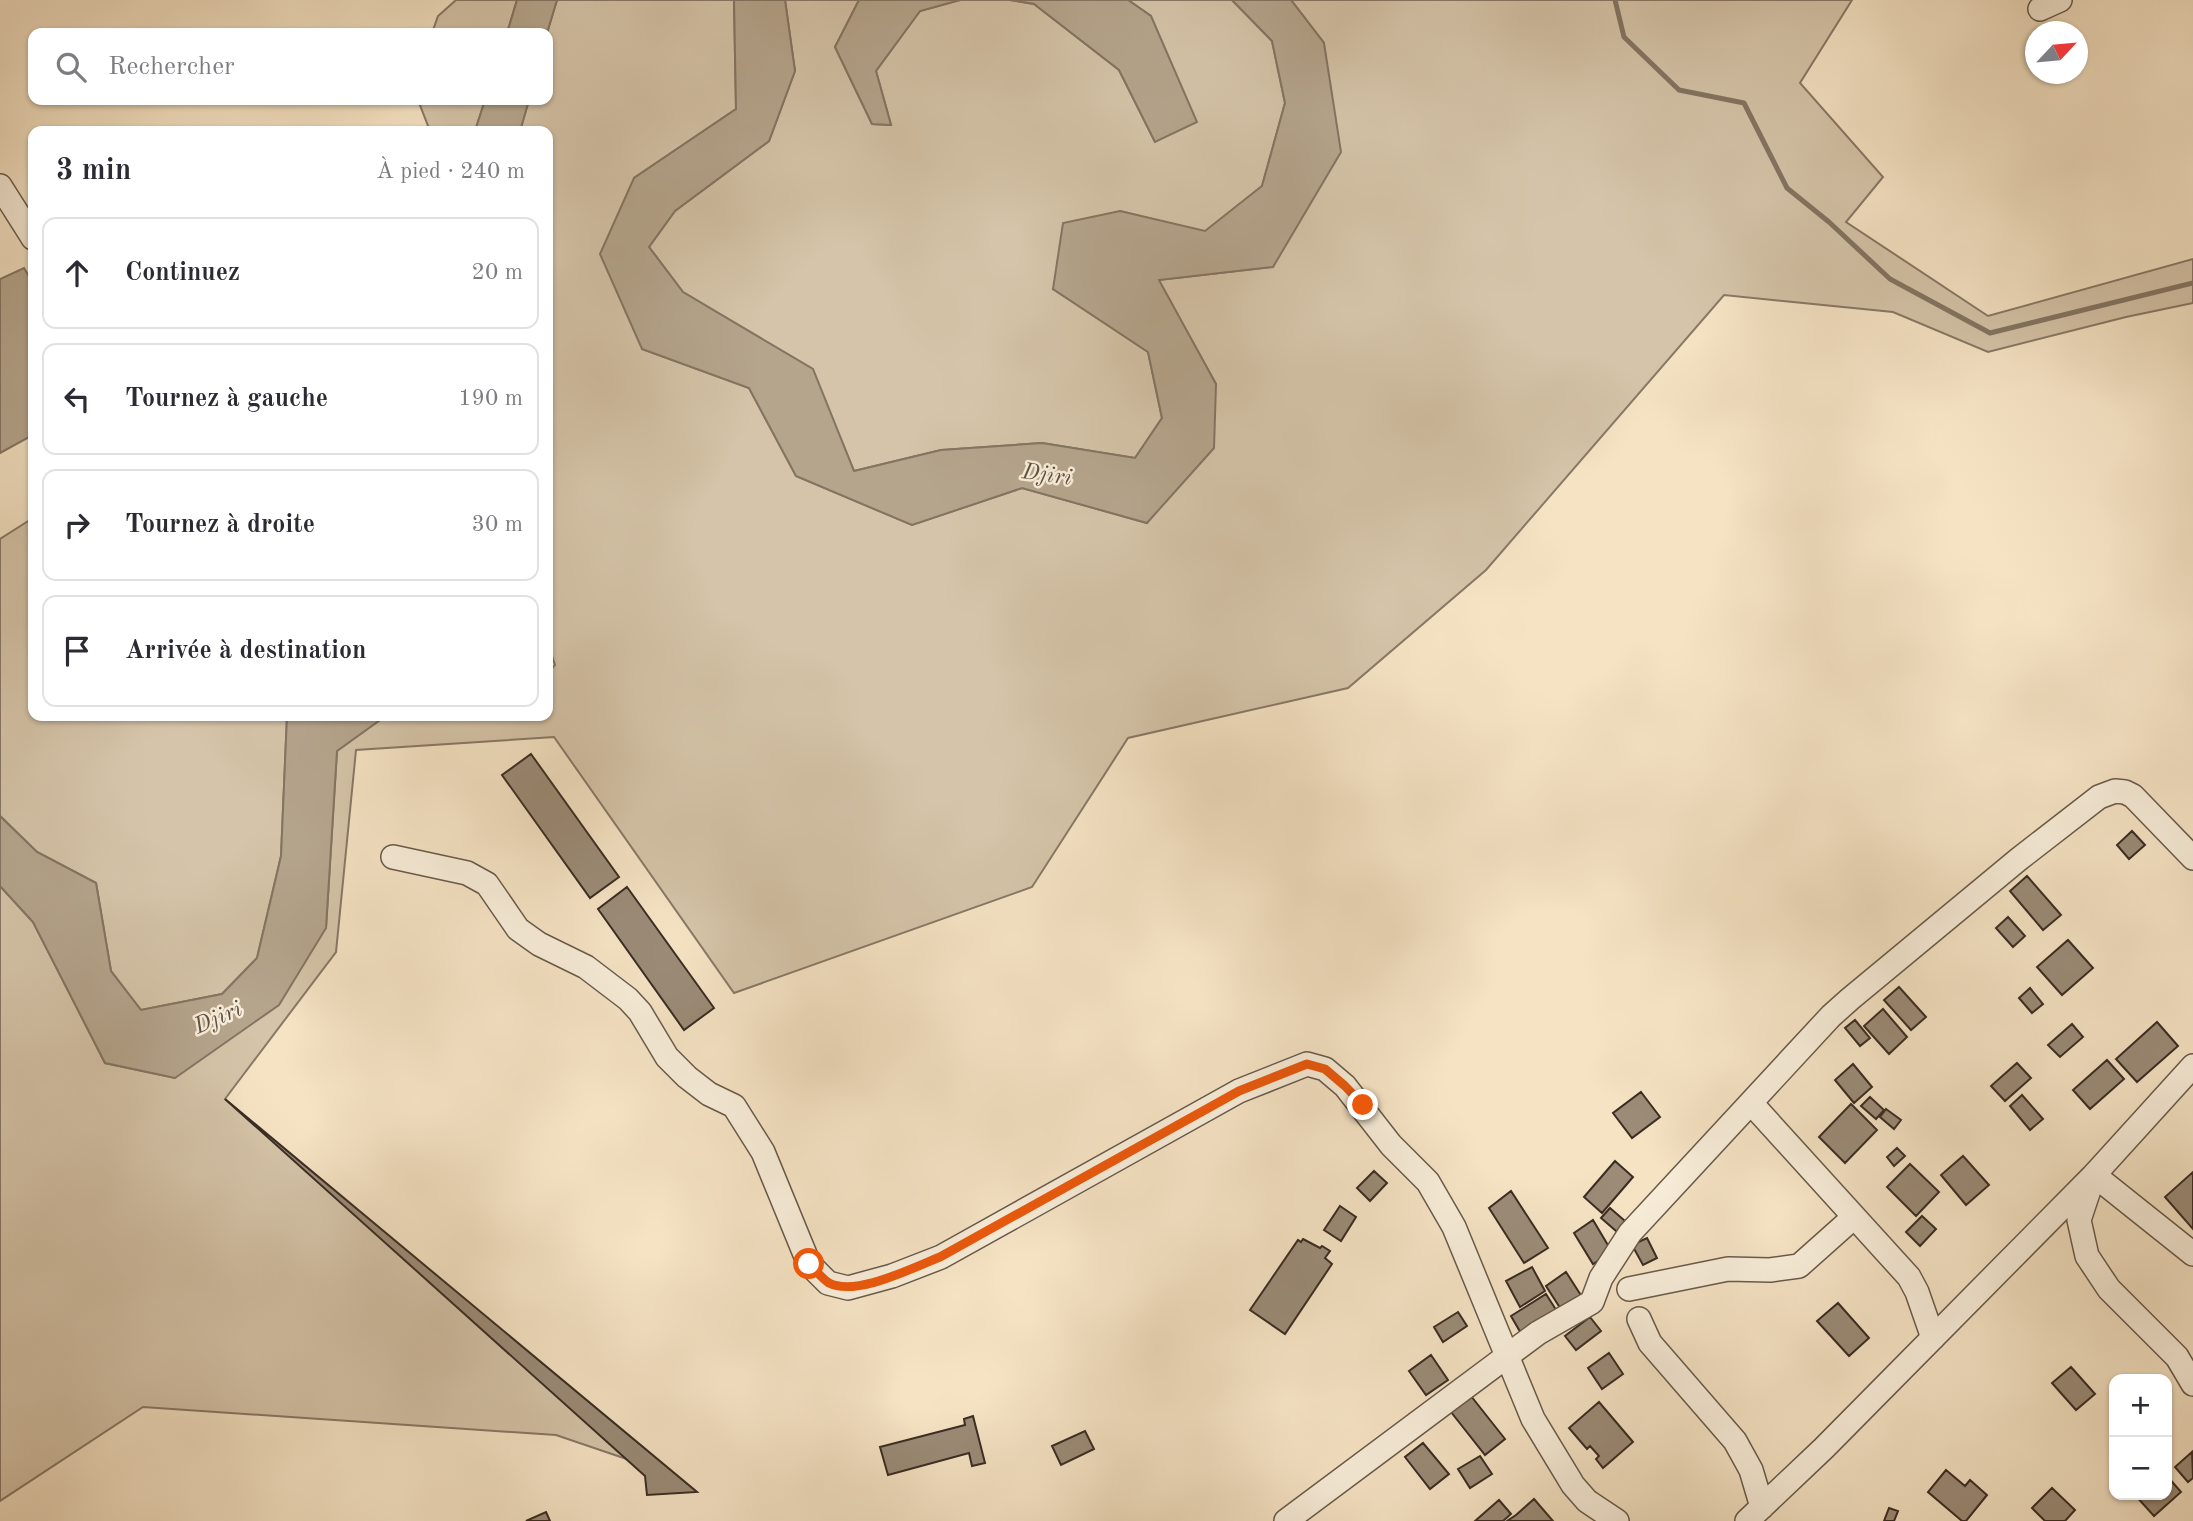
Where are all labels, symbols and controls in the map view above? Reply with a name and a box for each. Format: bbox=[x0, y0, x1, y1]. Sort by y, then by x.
north arrow bbox=[2025, 21, 2088, 84]
search box bbox=[28, 28, 553, 105]
icon: search bbox=[52, 48, 90, 86]
text: Rechercher bbox=[108, 54, 235, 80]
text: 3 min bbox=[56, 156, 131, 186]
text: À pied · 240 m bbox=[376, 160, 525, 183]
icon: ahead bbox=[58, 254, 96, 292]
text: Continuez bbox=[125, 260, 240, 286]
text: 20 m bbox=[472, 261, 523, 284]
icon: left bbox=[58, 380, 96, 418]
text: Tournez à gauche bbox=[125, 386, 328, 412]
text: 190 m bbox=[458, 387, 523, 410]
water label: Djiri bbox=[1020, 460, 1074, 491]
icon: right bbox=[58, 506, 96, 544]
text: Tournez à droite bbox=[125, 512, 315, 538]
text: 30 m bbox=[472, 513, 523, 536]
icon: arrive bbox=[58, 632, 96, 670]
text: Arrivée à destination bbox=[125, 638, 367, 664]
water label: Djiri bbox=[190, 997, 246, 1040]
route end bbox=[1347, 1089, 1378, 1120]
route start bbox=[793, 1248, 824, 1279]
map controls bbox=[2109, 1374, 2172, 1500]
button: + bbox=[2109, 1374, 2172, 1437]
button: − bbox=[2109, 1437, 2172, 1500]

